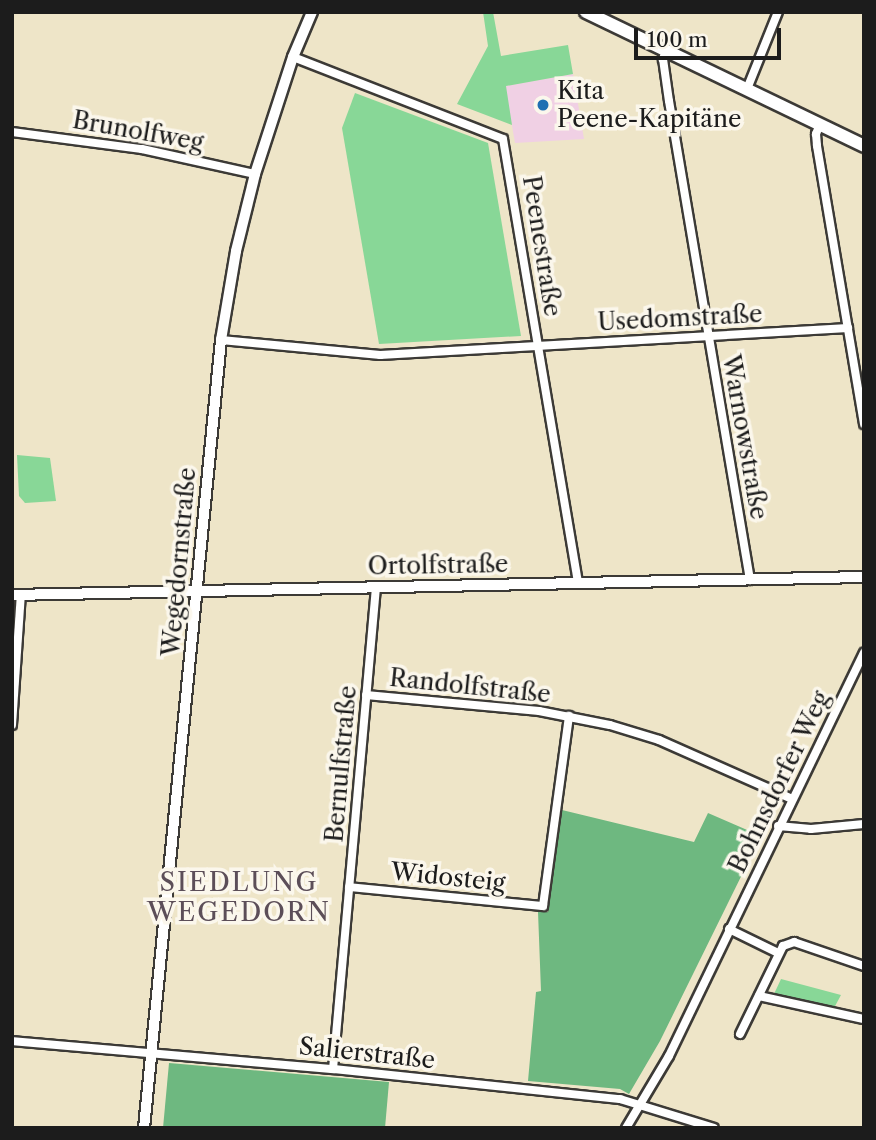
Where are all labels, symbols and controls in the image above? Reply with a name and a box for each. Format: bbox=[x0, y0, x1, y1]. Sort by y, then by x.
scale bar bbox=[638, 14, 785, 58]
text: 100 m bbox=[647, 27, 708, 52]
place label: Kita Peene-Kapitäne bbox=[557, 77, 741, 133]
marker: Kita Peene-Kapitäne bbox=[535, 97, 551, 113]
street label: Brunolfweg bbox=[70, 105, 206, 157]
street label: Peenestraße bbox=[517, 174, 567, 318]
street label: Usedomstraße bbox=[597, 299, 763, 337]
street label: Warnowstraße bbox=[716, 352, 774, 522]
street label: Wegedornstraße bbox=[156, 466, 202, 658]
street label: Ortolfstraße bbox=[367, 549, 509, 581]
street label: Randolfstraße bbox=[388, 663, 552, 709]
street label: Bernulfstraße bbox=[320, 684, 362, 844]
street label: Bohnsdorfer Weg bbox=[722, 686, 836, 878]
street label: Widosteig bbox=[389, 857, 507, 897]
district label: SIEDLUNG WEGEDORN bbox=[148, 867, 330, 928]
street label: Salierstraße bbox=[298, 1032, 436, 1074]

